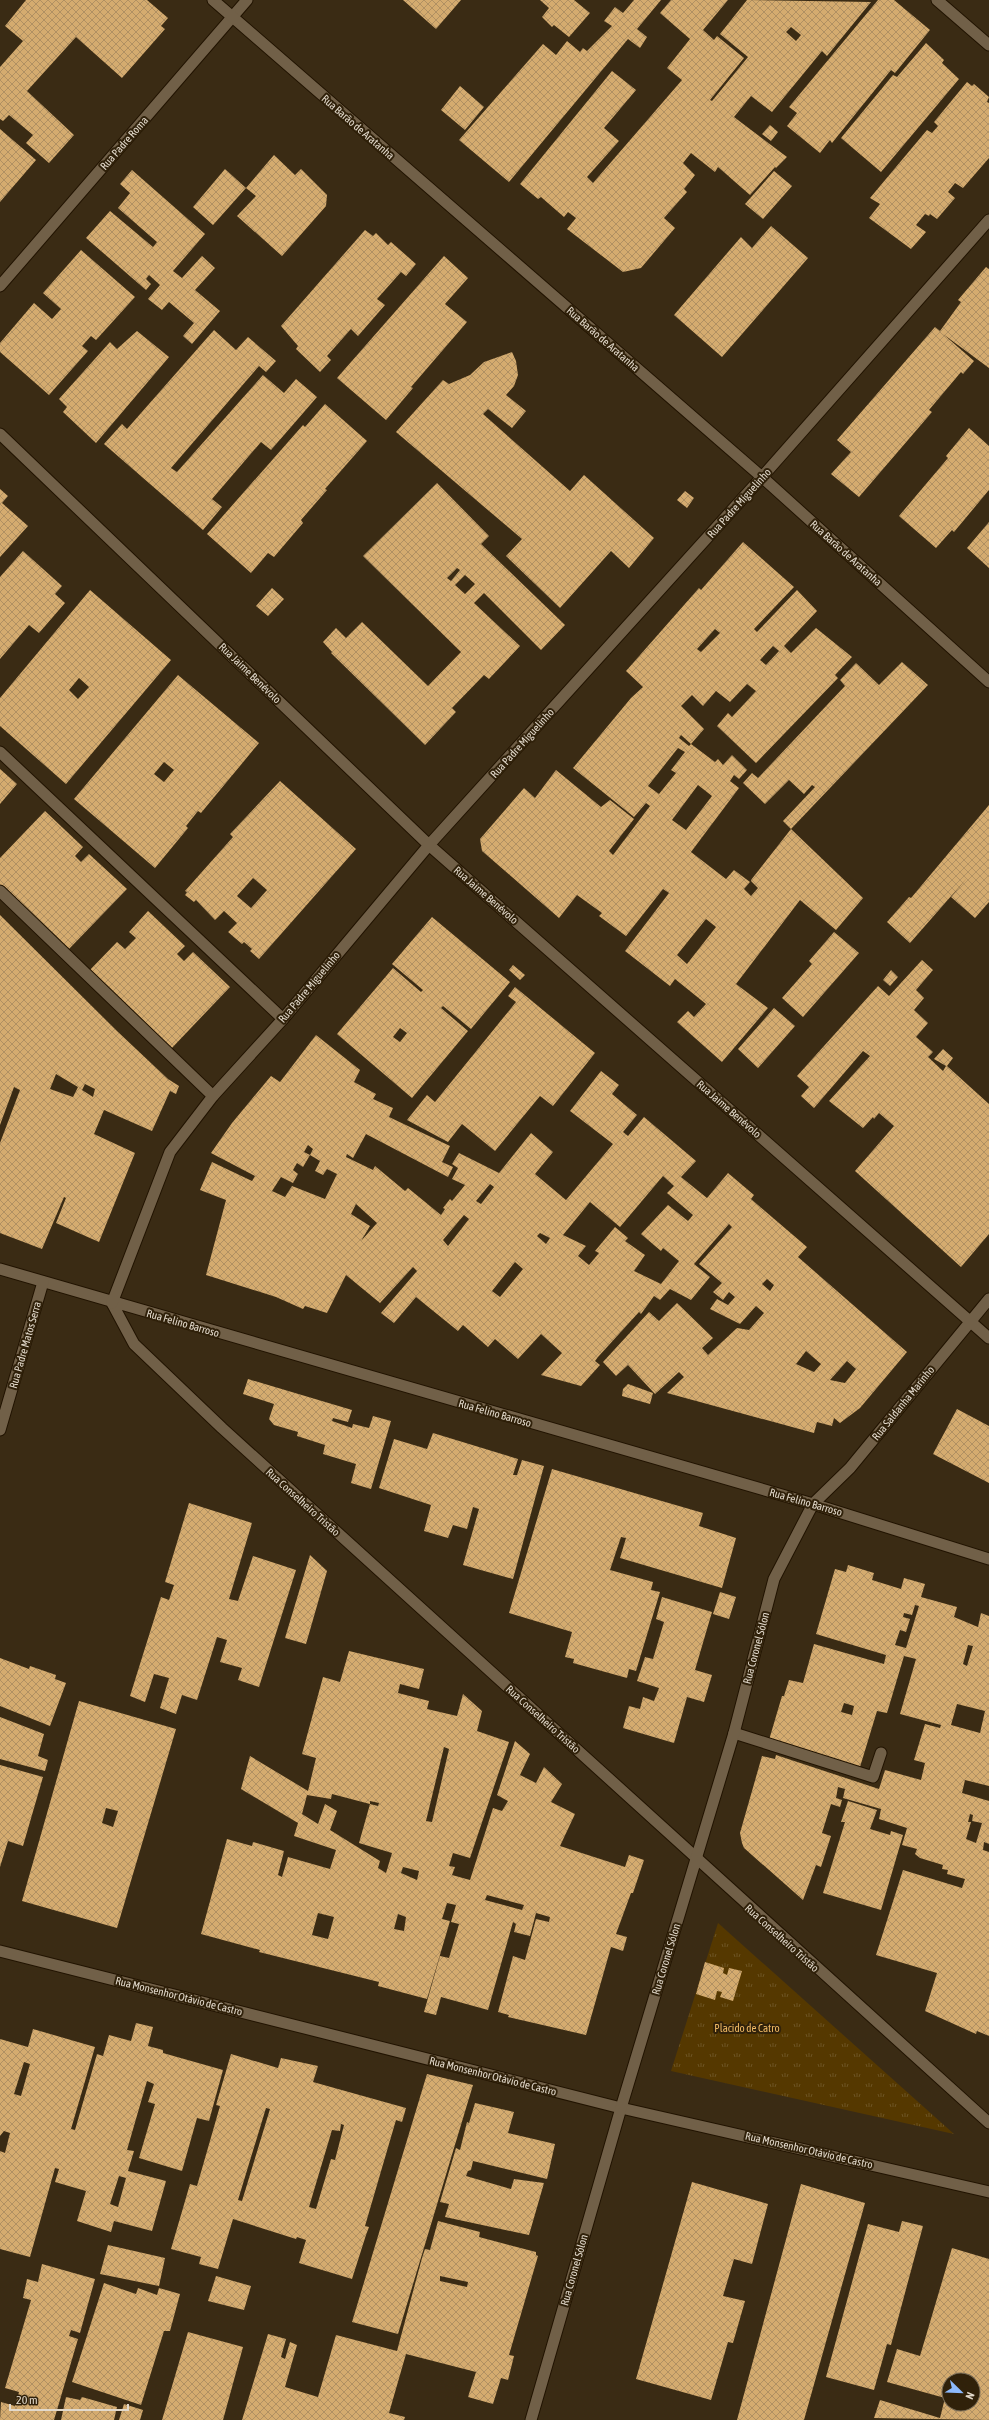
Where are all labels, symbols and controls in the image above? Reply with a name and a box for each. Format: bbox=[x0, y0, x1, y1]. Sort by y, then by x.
street label: Rua Barão de Aratanha bbox=[319, 92, 397, 162]
street label: Rua Padre Roma bbox=[98, 114, 150, 172]
street label: Rua Barão de Aratanha bbox=[564, 304, 642, 374]
street label: Rua Padre Miguelinho bbox=[705, 466, 773, 540]
street label: Rua Barão de Aratanha bbox=[808, 518, 884, 588]
street label: Rua Jaime Benévolo bbox=[217, 641, 283, 705]
street label: Rua Padre Miguelinho bbox=[488, 706, 556, 780]
street label: Rua Jaime Benévolo bbox=[451, 864, 521, 926]
street label: Rua Padre Miguelinho bbox=[276, 949, 342, 1025]
street label: Rua Jaime Benévolo bbox=[694, 1078, 764, 1140]
street label: Rua Padre Matos Serra bbox=[7, 1300, 43, 1390]
street label: Rua Felino Barroso bbox=[145, 1307, 221, 1339]
street label: Rua Saldanha Marinho bbox=[869, 1364, 937, 1442]
street label: Rua Felino Barroso bbox=[457, 1397, 533, 1429]
street label: Rua Conselheiro Tristão bbox=[264, 1466, 342, 1538]
street label: Rua Felino Barroso bbox=[768, 1486, 844, 1518]
street label: Rua Coronel Sólon bbox=[741, 1611, 771, 1685]
street label: Rua Conselheiro Tristão bbox=[504, 1683, 582, 1755]
street label: Rua Conselheiro Tristão bbox=[743, 1902, 821, 1974]
street label: Rua Coronel Sólon bbox=[649, 1922, 683, 1996]
street label: Rua Monsenhor Otávio de Castro bbox=[114, 1974, 244, 2018]
park label: Placido de Catro bbox=[714, 2022, 780, 2034]
street label: Rua Monsenhor Otávio de Castro bbox=[428, 2054, 558, 2098]
street label: Rua Monsenhor Otávio de Castro bbox=[744, 2129, 874, 2171]
street label: Rua Coronel Sólon bbox=[558, 2233, 590, 2307]
north arrow bbox=[941, 2372, 981, 2412]
scale bar bbox=[10, 2386, 128, 2412]
text: N bbox=[963, 2391, 977, 2401]
text: 20 m bbox=[16, 2393, 38, 2407]

